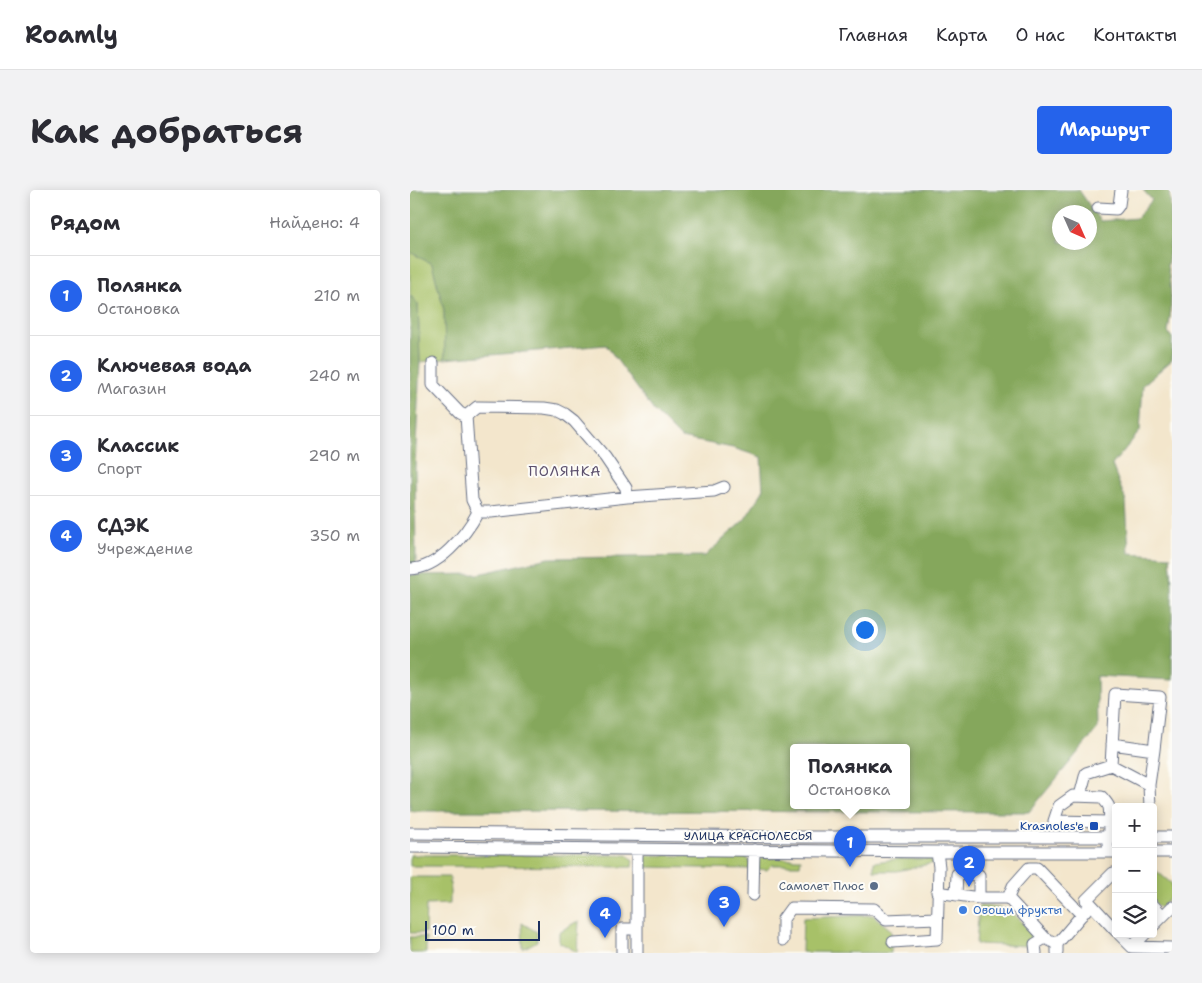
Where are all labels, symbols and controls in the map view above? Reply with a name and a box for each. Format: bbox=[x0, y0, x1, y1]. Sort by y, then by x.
text: Roamly bbox=[25, 19, 118, 51]
text: Главная bbox=[838, 23, 908, 47]
text: Карта bbox=[936, 23, 988, 47]
text: О нас bbox=[1016, 23, 1065, 47]
text: Контакты bbox=[1093, 23, 1177, 47]
button: Маршрут bbox=[1037, 106, 1172, 154]
text: Как добраться bbox=[30, 107, 303, 154]
north arrow bbox=[1052, 205, 1097, 250]
text: Рядом bbox=[50, 209, 120, 237]
text: Найдено: 4 bbox=[269, 212, 360, 233]
text: Полянка bbox=[97, 273, 182, 298]
text: 1 bbox=[62, 285, 70, 306]
text: 210 m bbox=[313, 285, 360, 306]
text: Остановка bbox=[97, 298, 180, 319]
text: Ключевая вода bbox=[97, 353, 251, 378]
text: 2 bbox=[60, 365, 72, 386]
text: 240 m bbox=[308, 365, 360, 386]
text: Магазин bbox=[97, 378, 166, 399]
text: Классик bbox=[97, 433, 179, 458]
text: 3 bbox=[60, 445, 72, 466]
text: 290 m bbox=[308, 445, 360, 466]
text: Спорт bbox=[97, 458, 142, 479]
district label: ПОЛЯНКА bbox=[528, 462, 602, 480]
text: СДЭК bbox=[97, 513, 149, 538]
text: 4 bbox=[60, 525, 72, 546]
text: 350 m bbox=[309, 525, 360, 546]
text: Учреждение bbox=[97, 538, 193, 559]
your location bbox=[852, 617, 878, 643]
popup bbox=[790, 744, 910, 809]
text: Полянка bbox=[808, 754, 892, 779]
text: Остановка bbox=[808, 779, 890, 800]
map controls bbox=[1112, 803, 1157, 938]
button: + bbox=[1112, 803, 1157, 848]
place label: Krasnoles'e bbox=[1020, 818, 1084, 834]
marker: Krasnoles'e bbox=[1088, 820, 1100, 832]
pin: 1 bbox=[834, 826, 866, 867]
street label: УЛИЦА КРАСНОЛЕСЬЯ bbox=[684, 828, 812, 844]
pin: 2 bbox=[953, 846, 985, 887]
button: − bbox=[1112, 848, 1157, 893]
place label: Самолет Плюс bbox=[779, 878, 864, 894]
marker: Самолет Плюс bbox=[868, 880, 880, 892]
pin: 3 bbox=[708, 886, 740, 927]
button: layers bbox=[1112, 893, 1157, 938]
pin: 4 bbox=[589, 897, 621, 938]
place label: Овощи фрукты bbox=[973, 902, 1062, 918]
marker: Овощи фрукты bbox=[957, 904, 969, 916]
scale bar bbox=[425, 918, 540, 941]
text: 100 m bbox=[432, 921, 474, 939]

